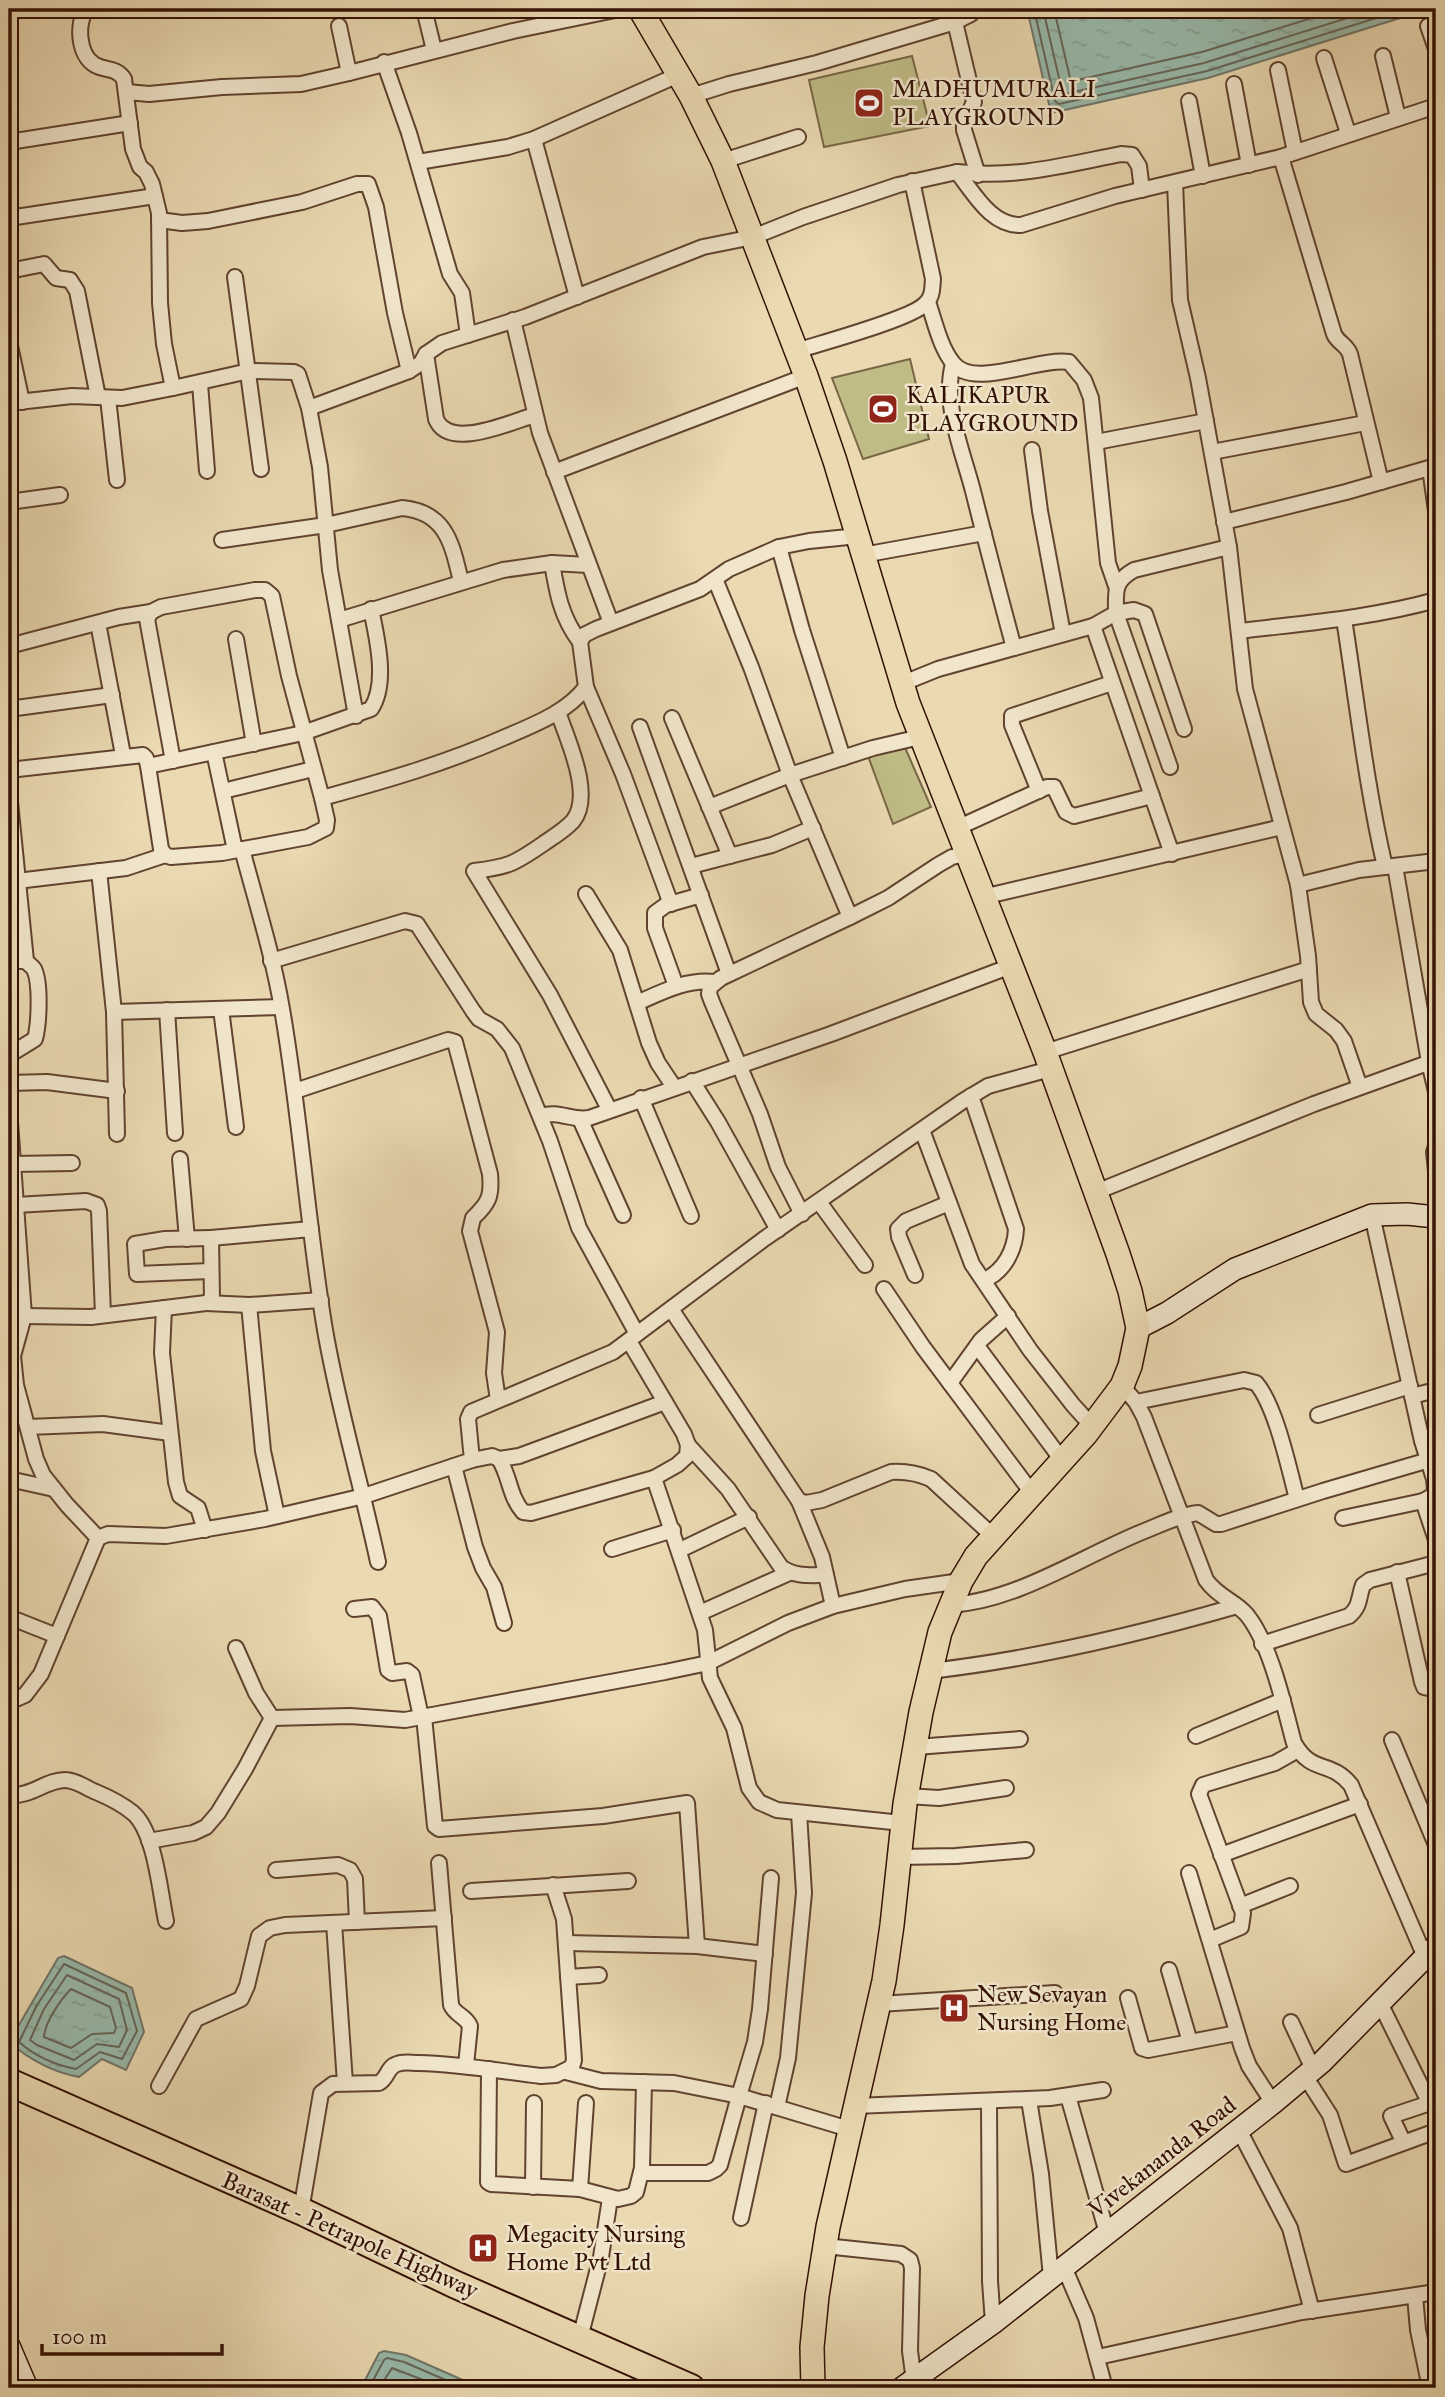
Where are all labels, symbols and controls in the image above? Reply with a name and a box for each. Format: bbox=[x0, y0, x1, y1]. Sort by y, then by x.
place label: MADHUMURALI PLAYGROUND bbox=[892, 74, 1096, 132]
sports icon: MADHUMURALI PLAYGROUND bbox=[852, 86, 886, 120]
place label: KALIKAPUR PLAYGROUND bbox=[906, 380, 1079, 438]
sports icon: KALIKAPUR PLAYGROUND bbox=[866, 392, 900, 426]
place label: New Sevayan Nursing Home bbox=[977, 1979, 1126, 2037]
hospital icon: New Sevayan Nursing Home bbox=[937, 1991, 971, 2025]
street label: Vivekananda Road bbox=[1081, 2090, 1242, 2225]
street label: Barasat - Petrapole Highway bbox=[217, 2165, 484, 2305]
place label: Megacity Nursing Home Pvt Ltd bbox=[506, 2219, 685, 2277]
hospital icon: Megacity Nursing Home Pvt Ltd bbox=[466, 2231, 500, 2265]
scale bar bbox=[42, 2313, 222, 2357]
text: 100 m bbox=[52, 2324, 107, 2350]

